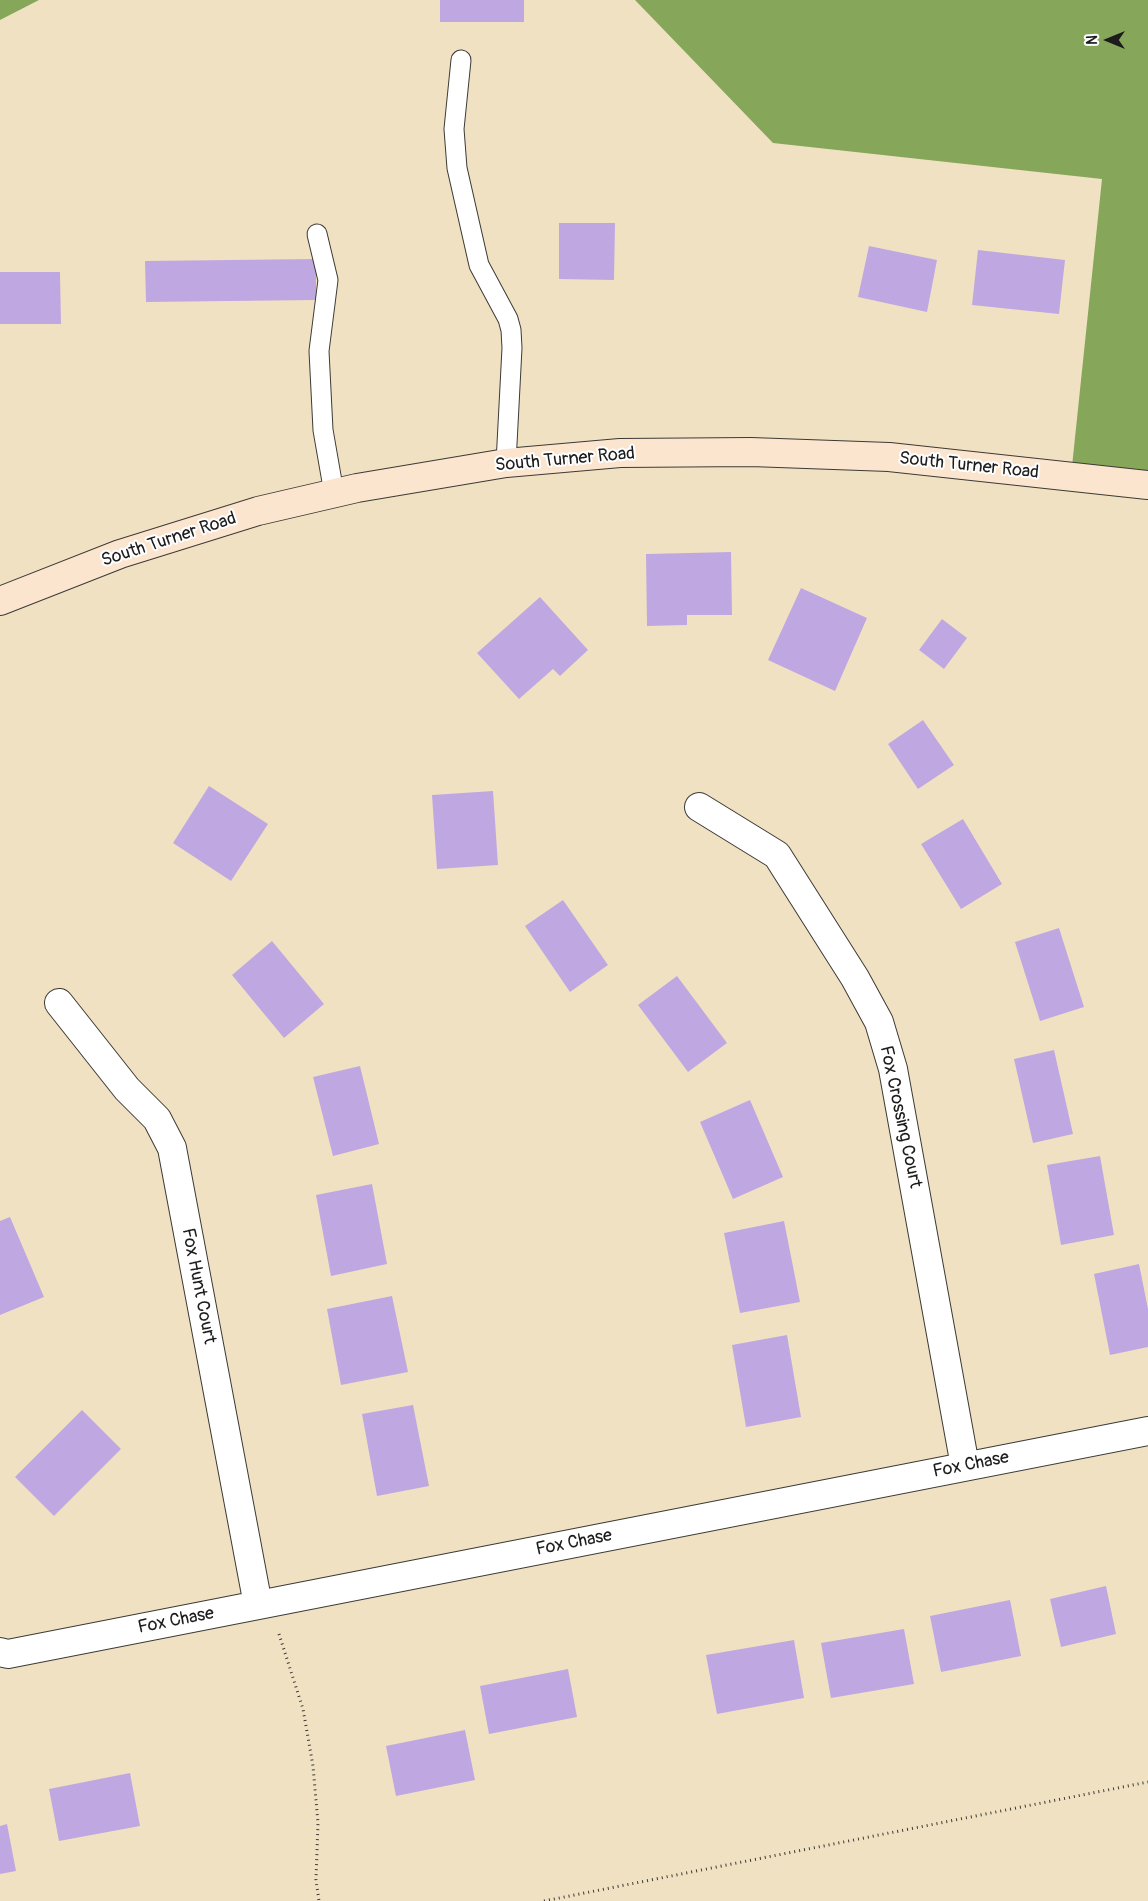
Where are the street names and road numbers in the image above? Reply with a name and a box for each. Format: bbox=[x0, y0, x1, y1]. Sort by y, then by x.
street label: South Turner Road bbox=[494, 443, 636, 477]
street label: South Turner Road bbox=[898, 448, 1040, 484]
street label: South Turner Road bbox=[99, 508, 239, 572]
street label: Fox Crossing Court bbox=[874, 1044, 926, 1190]
street label: Fox Hunt Court bbox=[176, 1226, 220, 1346]
street label: Fox Chase bbox=[931, 1447, 1011, 1483]
street label: Fox Chase bbox=[534, 1525, 614, 1561]
street label: Fox Chase bbox=[136, 1603, 216, 1639]

